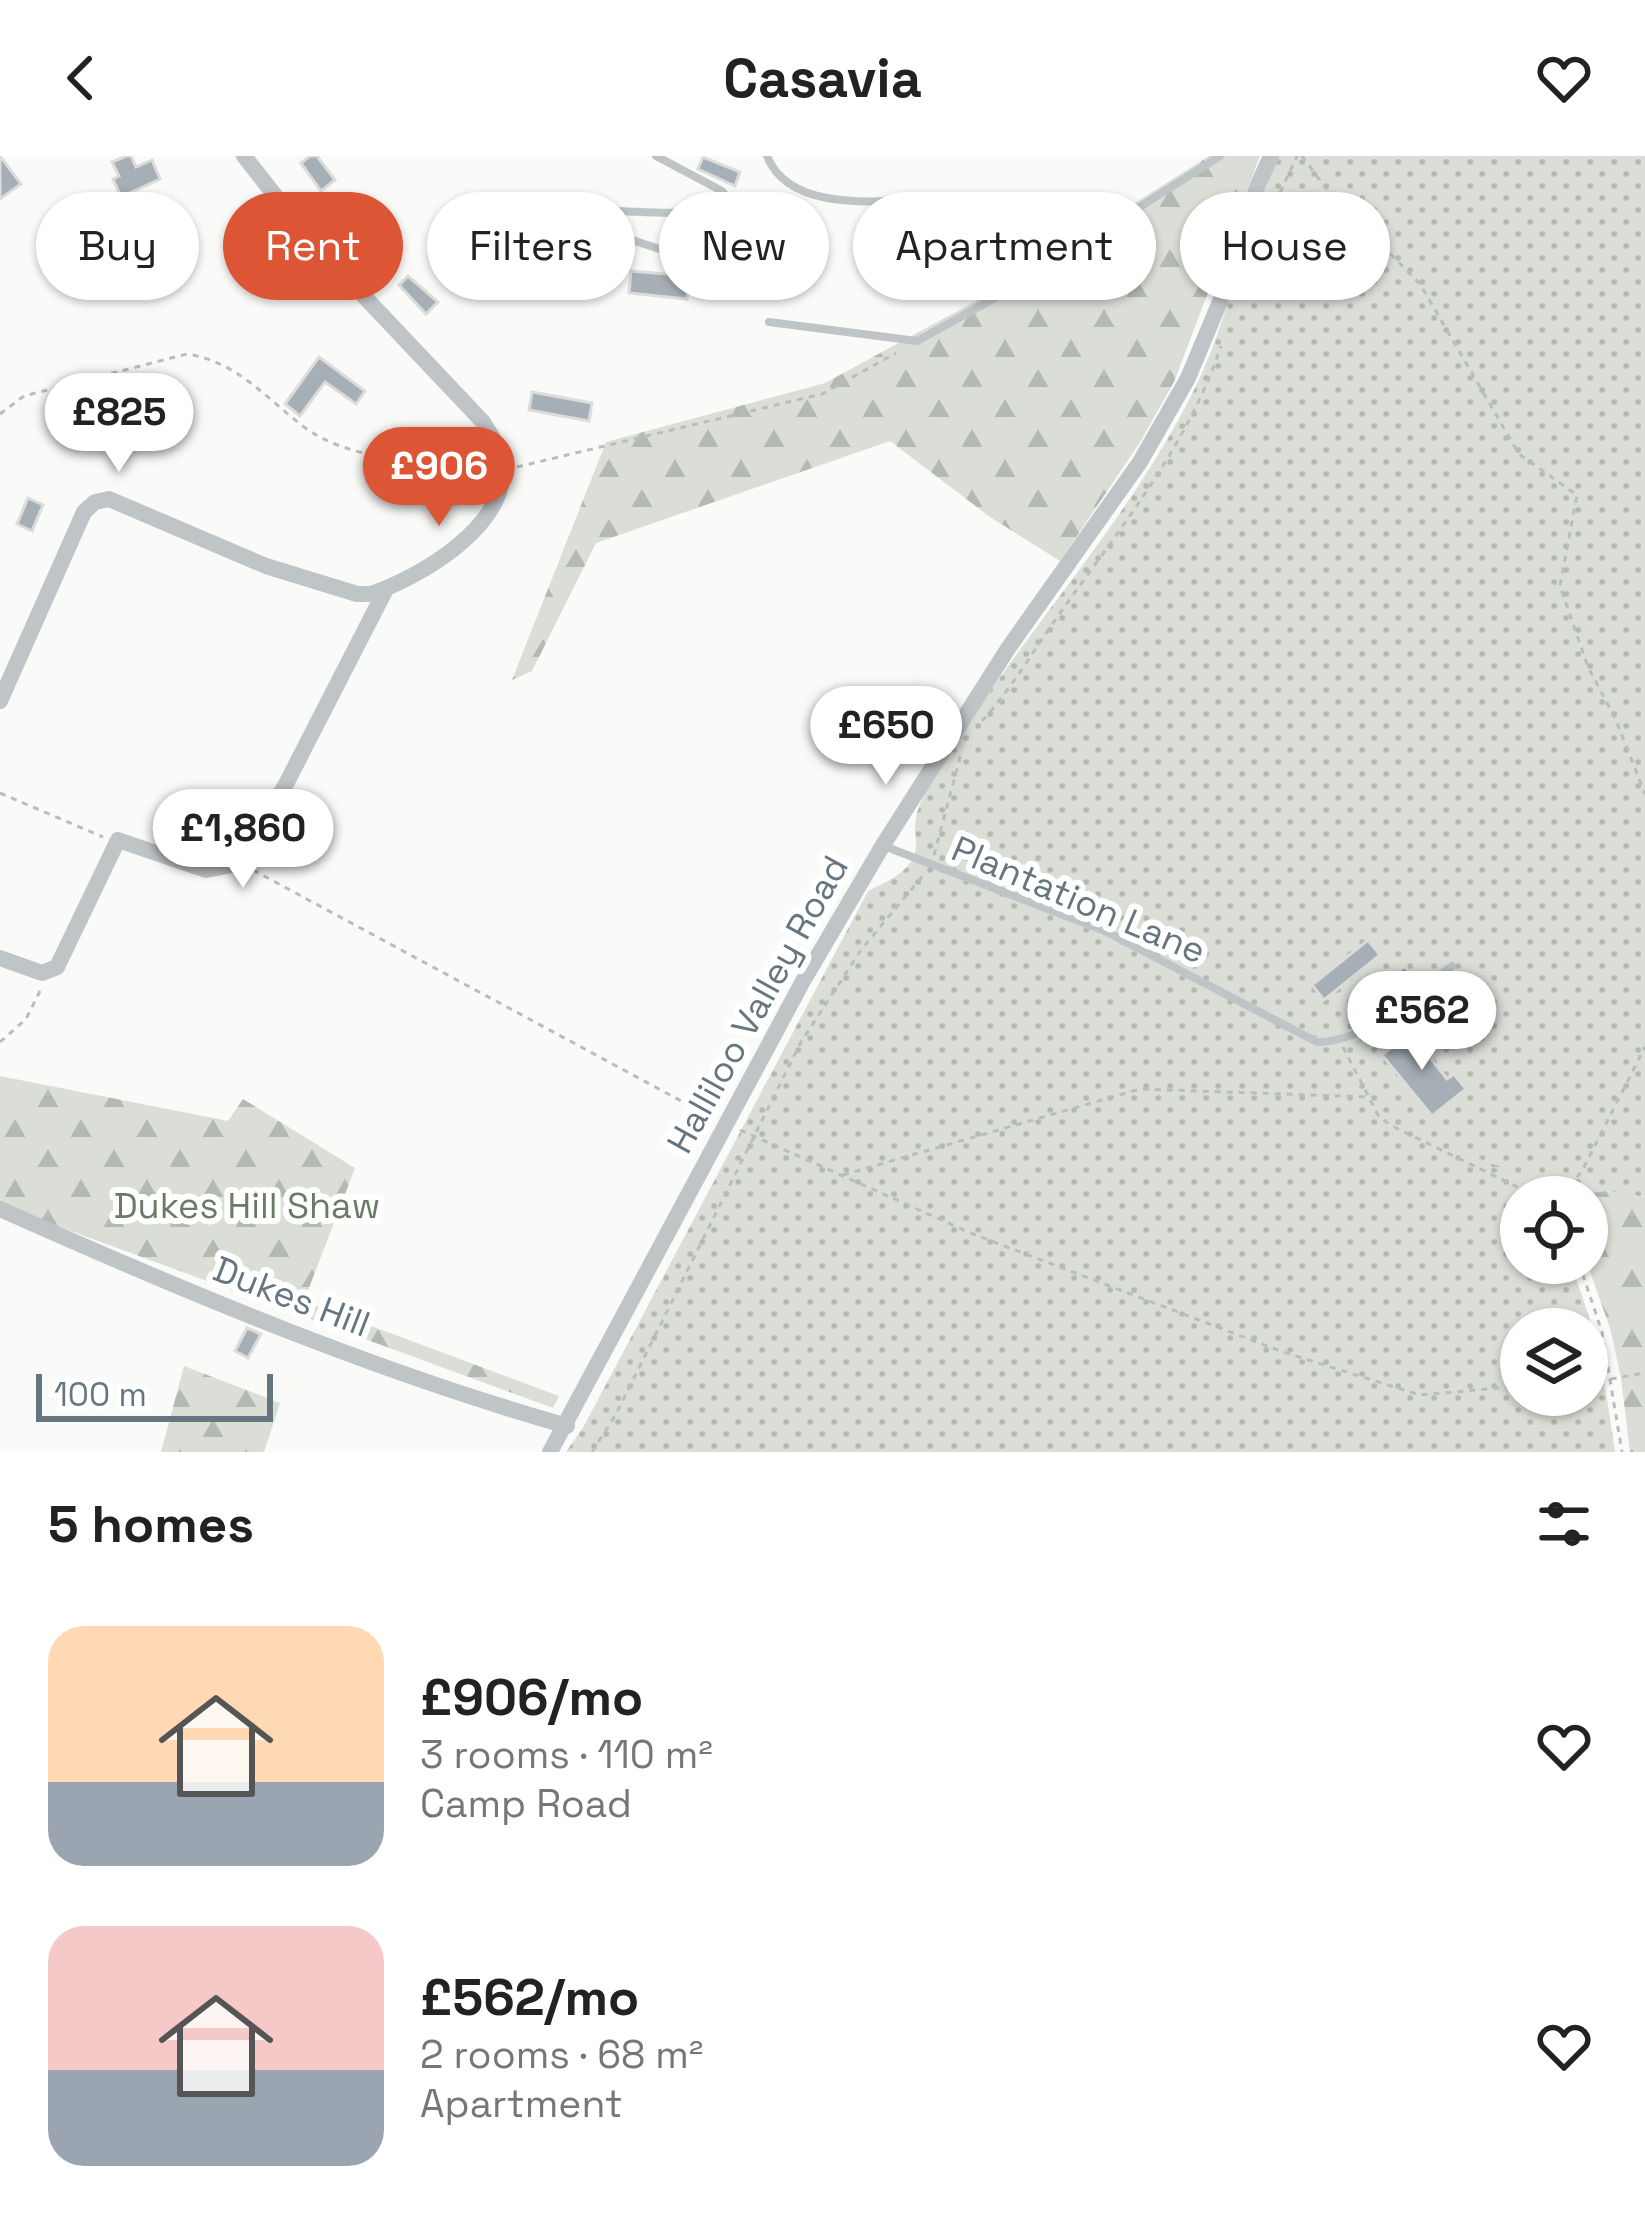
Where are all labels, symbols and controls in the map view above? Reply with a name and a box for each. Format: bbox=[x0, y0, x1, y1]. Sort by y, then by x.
text: Casavia bbox=[723, 44, 922, 113]
icon: back bbox=[48, 45, 114, 111]
icon: heart bbox=[1531, 45, 1597, 111]
chip: Buy bbox=[36, 192, 199, 300]
chip: Rent bbox=[223, 192, 403, 300]
chip: Filters bbox=[427, 192, 635, 300]
chip: New bbox=[659, 192, 829, 300]
chip: Apartment bbox=[853, 192, 1156, 300]
chip: House bbox=[1180, 192, 1390, 300]
pin: £825 bbox=[48, 373, 190, 475]
text: £825 bbox=[72, 387, 166, 436]
pin: £906 bbox=[368, 427, 510, 529]
text: £906 bbox=[390, 441, 488, 490]
pin: £650 bbox=[815, 686, 957, 788]
text: £650 bbox=[837, 700, 935, 749]
pin: £1,860 bbox=[145, 789, 341, 891]
text: £1,860 bbox=[180, 803, 306, 852]
street label: Plantation Lane bbox=[945, 826, 1213, 974]
street label: Halliloo Valley Road bbox=[657, 848, 859, 1161]
pin: £562 bbox=[1351, 971, 1493, 1073]
text: £562 bbox=[1374, 985, 1470, 1034]
map controls bbox=[1500, 1176, 1608, 1416]
button: locate bbox=[1500, 1176, 1608, 1284]
park label: Dukes Hill Shaw bbox=[114, 1183, 380, 1229]
street label: Dukes Hill bbox=[207, 1246, 376, 1348]
button: layers bbox=[1500, 1308, 1608, 1416]
scale bar bbox=[36, 1368, 273, 1421]
text: 100 m bbox=[54, 1374, 147, 1416]
icon: filters bbox=[1531, 1491, 1597, 1557]
text: 5 homes bbox=[48, 1492, 254, 1557]
text: £906/mo bbox=[420, 1665, 643, 1730]
icon: home bbox=[144, 1674, 288, 1818]
icon: heart bbox=[1531, 1713, 1597, 1779]
text: 3 rooms · 110 m² bbox=[420, 1730, 713, 1779]
text: Camp Road bbox=[420, 1779, 632, 1828]
text: £562/mo bbox=[420, 1965, 639, 2030]
icon: home bbox=[144, 1974, 288, 2118]
icon: heart bbox=[1531, 2013, 1597, 2079]
text: 2 rooms · 68 m² bbox=[420, 2030, 703, 2079]
text: Apartment bbox=[420, 2079, 623, 2128]

